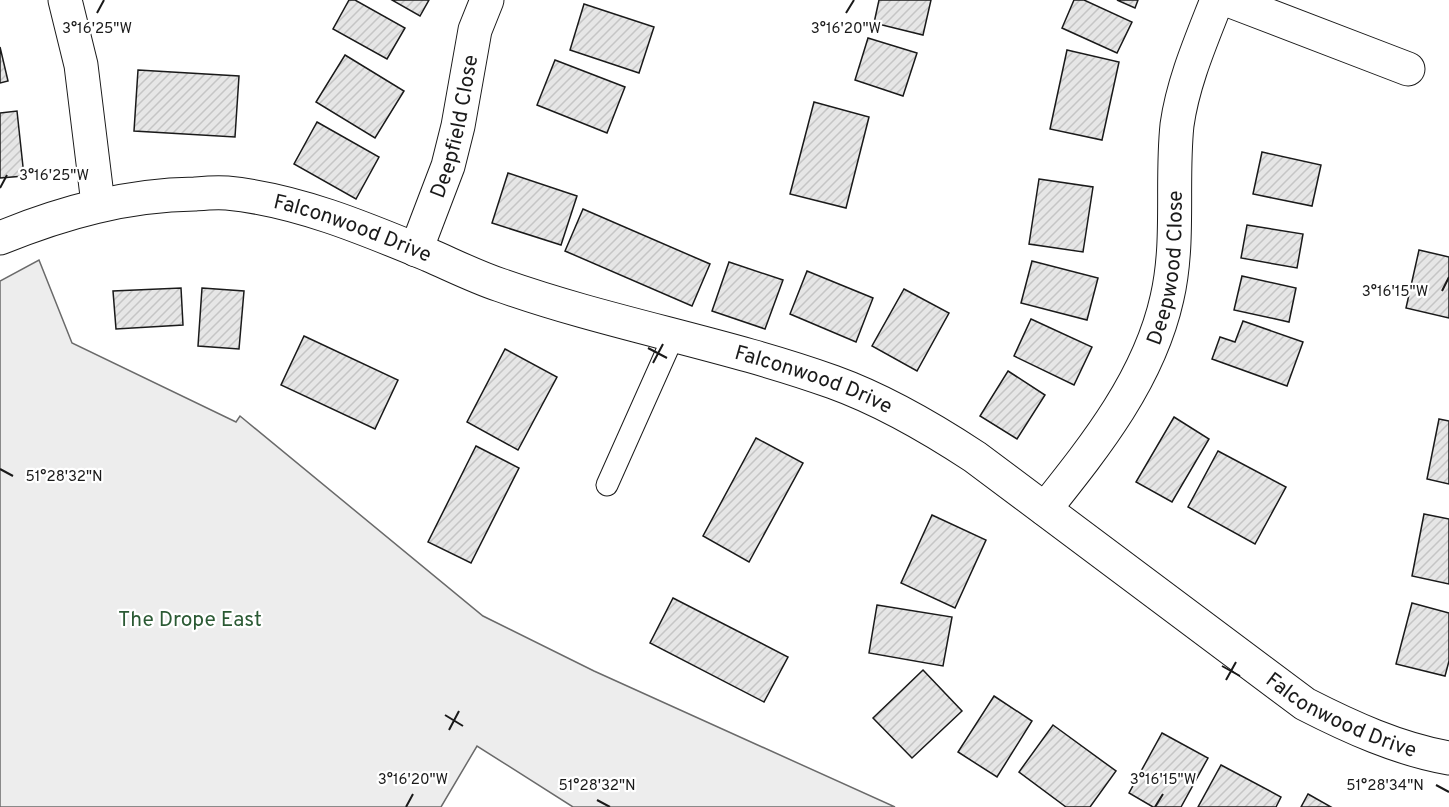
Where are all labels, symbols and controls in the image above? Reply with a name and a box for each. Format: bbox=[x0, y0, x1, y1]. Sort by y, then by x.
text: 3°16'25"W bbox=[62, 20, 132, 39]
text: 3°16'20"W bbox=[811, 20, 881, 39]
street label: Deepfield Close bbox=[425, 53, 485, 202]
text: 3°16'25"W bbox=[19, 167, 89, 186]
street label: Falconwood Drive bbox=[271, 189, 435, 270]
street label: Deepwood Close bbox=[1142, 190, 1190, 349]
text: 3°16'15"W bbox=[1362, 283, 1428, 302]
street label: Falconwood Drive bbox=[731, 340, 897, 421]
text: 51°28'32"N bbox=[25, 468, 103, 487]
park label: The Drope East bbox=[118, 607, 262, 634]
street label: Falconwood Drive bbox=[1260, 667, 1420, 765]
text: 3°16'20"W bbox=[378, 771, 448, 790]
text: 3°16'15"W bbox=[1130, 771, 1196, 790]
text: 51°28'32"N bbox=[558, 777, 636, 796]
text: 51°28'34"N bbox=[1346, 777, 1424, 796]

